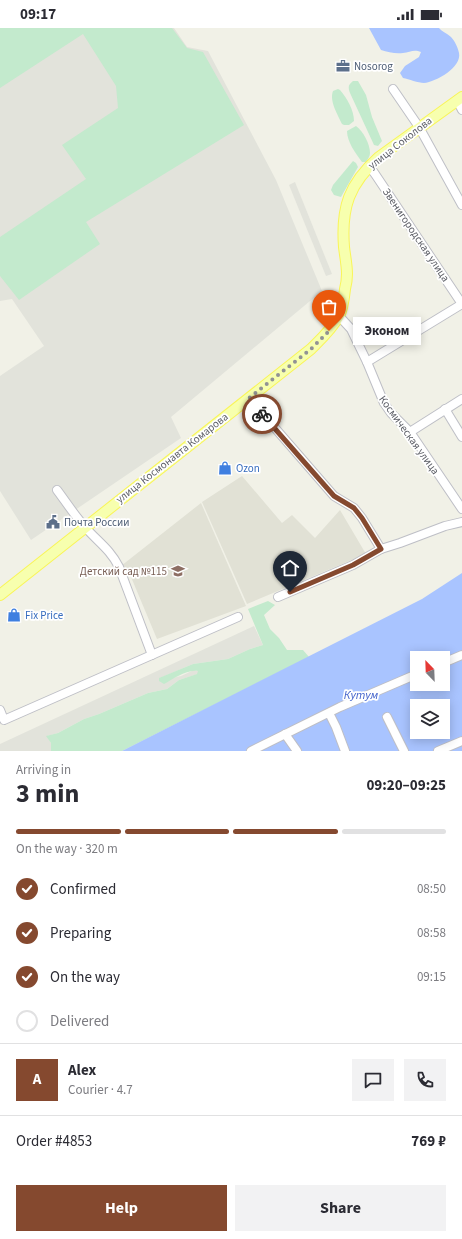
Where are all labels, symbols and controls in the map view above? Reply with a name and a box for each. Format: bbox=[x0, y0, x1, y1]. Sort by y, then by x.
text: 09:17 bbox=[20, 4, 56, 25]
office icon: Nosorog bbox=[335, 58, 351, 74]
place label: Nosorog bbox=[354, 59, 393, 74]
street label: улица Соколова bbox=[365, 113, 435, 173]
street label: Звенигородская улица bbox=[379, 185, 453, 285]
pin bbox=[312, 290, 346, 331]
icon: bag bbox=[318, 296, 340, 318]
callout: Эконом bbox=[353, 317, 421, 345]
text: Эконом bbox=[365, 322, 409, 340]
street label: Космическая улица bbox=[375, 393, 443, 477]
courier bbox=[242, 394, 282, 434]
icon: bike bbox=[251, 403, 273, 425]
street label: улица Космонавта Комарова bbox=[113, 409, 231, 507]
shop icon: Ozon bbox=[217, 460, 233, 476]
place label: Ozon bbox=[236, 461, 260, 476]
public building icon: Почта России bbox=[45, 514, 61, 530]
place label: Почта России bbox=[64, 515, 129, 530]
pin bbox=[273, 551, 307, 592]
icon: home bbox=[279, 557, 301, 579]
school or university icon: Детский сад №115 bbox=[170, 563, 186, 579]
place label: Детский сад №115 bbox=[80, 564, 167, 579]
shop icon: Fix Price bbox=[6, 607, 22, 623]
place label: Fix Price bbox=[25, 608, 64, 623]
north arrow bbox=[410, 651, 450, 691]
map controls bbox=[410, 651, 450, 739]
water label: Кутум bbox=[344, 687, 379, 704]
button: layers bbox=[410, 699, 450, 739]
text: Arriving in bbox=[16, 761, 71, 779]
text: 3 min bbox=[16, 775, 79, 812]
text: 09:20–09:25 bbox=[366, 775, 446, 796]
text: On the way · 320 m bbox=[16, 840, 118, 858]
icon: check bbox=[16, 878, 38, 900]
text: Confirmed bbox=[50, 879, 116, 900]
text: 08:50 bbox=[417, 880, 446, 898]
icon: check bbox=[16, 922, 38, 944]
text: Preparing bbox=[50, 923, 111, 944]
text: 08:58 bbox=[417, 924, 446, 942]
icon: check bbox=[16, 966, 38, 988]
text: On the way bbox=[50, 967, 120, 988]
text: 09:15 bbox=[417, 968, 446, 986]
text: Delivered bbox=[50, 1011, 109, 1032]
button: chat bbox=[352, 1059, 394, 1101]
button: phone bbox=[404, 1059, 446, 1101]
text: Alex bbox=[68, 1060, 96, 1081]
text: A bbox=[33, 1069, 41, 1090]
text: Courier · 4.7 bbox=[68, 1081, 133, 1099]
text: Order #4853 bbox=[16, 1131, 92, 1152]
text: 769 ₽ bbox=[411, 1131, 446, 1152]
button: Help bbox=[16, 1185, 227, 1231]
button: Share bbox=[235, 1185, 446, 1231]

